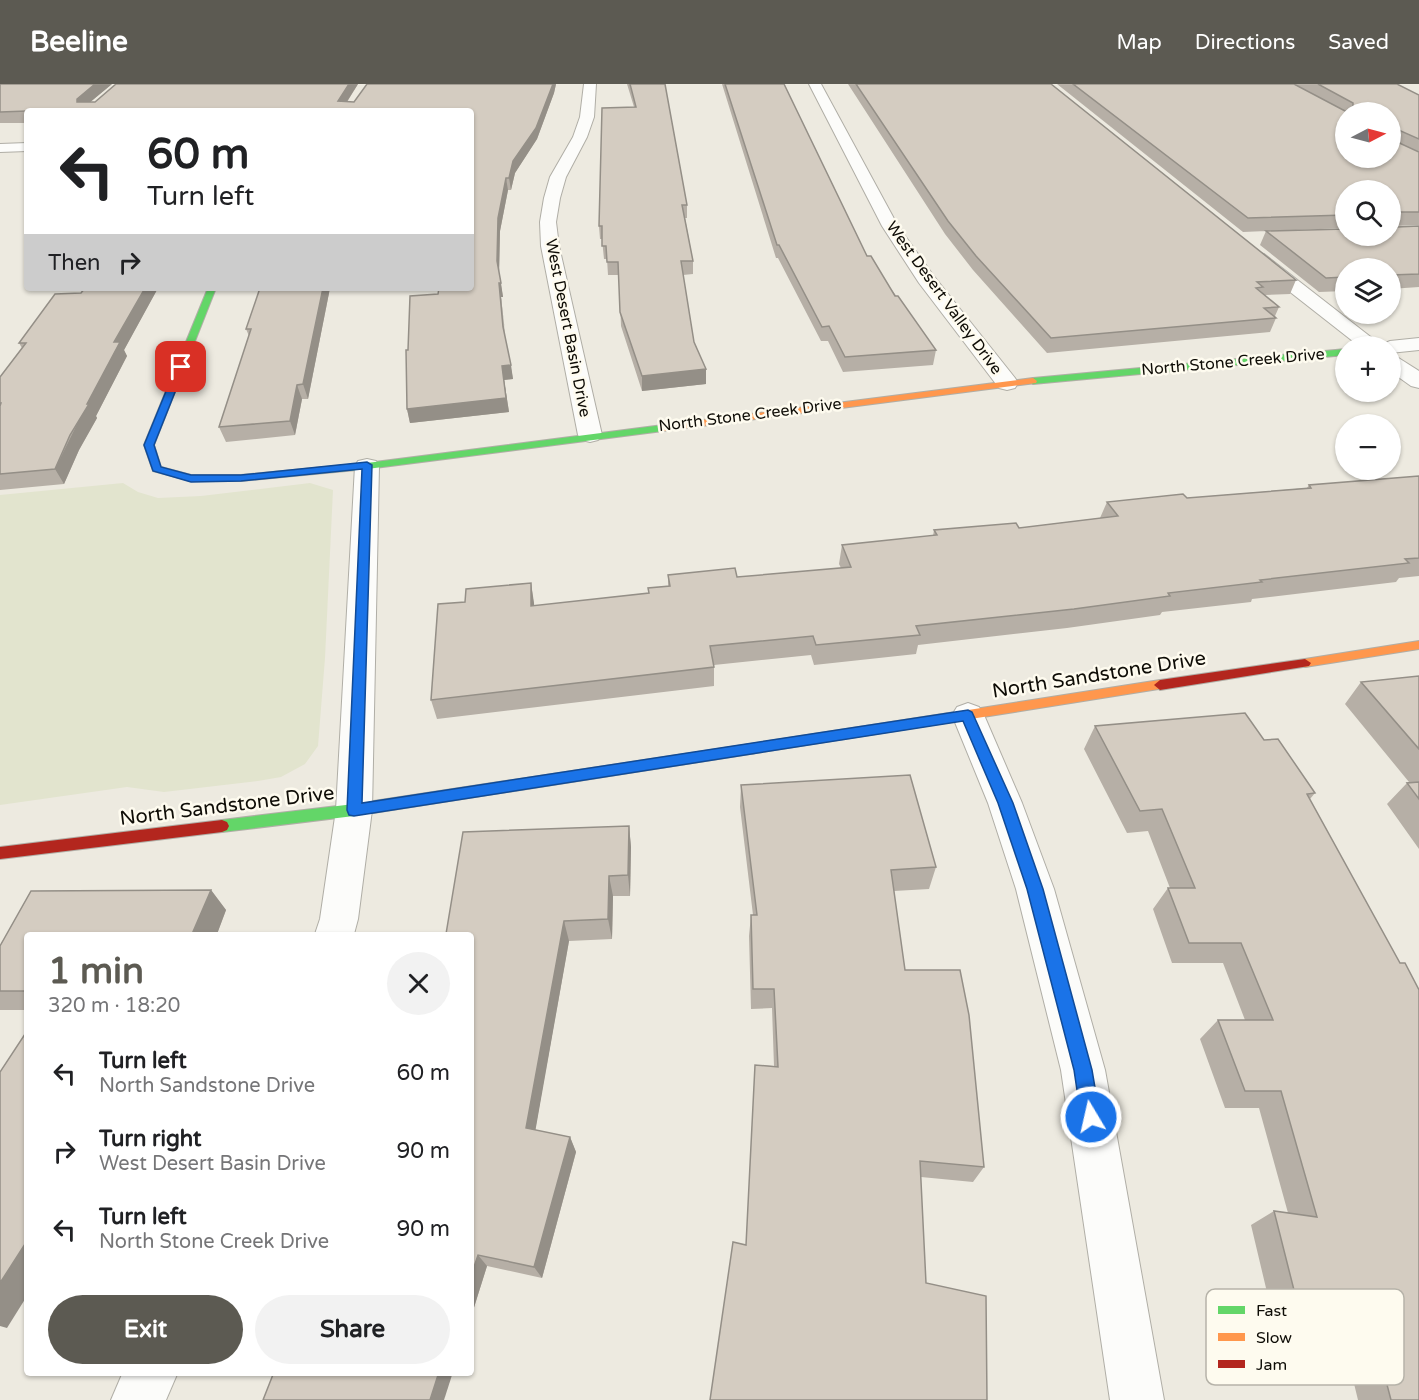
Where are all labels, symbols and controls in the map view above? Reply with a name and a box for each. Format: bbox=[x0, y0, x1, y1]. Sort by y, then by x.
text: Beeline bbox=[30, 25, 128, 59]
text: Map bbox=[1116, 30, 1162, 55]
text: Directions bbox=[1195, 30, 1295, 55]
text: Saved bbox=[1328, 30, 1389, 55]
north arrow bbox=[1335, 102, 1401, 168]
map controls bbox=[1335, 102, 1401, 480]
text: 60 m bbox=[147, 129, 249, 180]
icon: left bbox=[48, 132, 126, 210]
text: Turn left bbox=[147, 180, 254, 213]
button: search bbox=[1335, 180, 1401, 246]
street label: West Desert Valley Drive bbox=[882, 217, 1006, 379]
street label: West Desert Basin Drive bbox=[541, 237, 595, 419]
icon: right bbox=[113, 246, 146, 279]
text: Then bbox=[48, 250, 101, 276]
button: layers bbox=[1335, 258, 1401, 324]
button: + bbox=[1335, 336, 1401, 402]
pin bbox=[155, 341, 206, 392]
street label: North Stone Creek Drive bbox=[1140, 344, 1326, 380]
icon: arrive bbox=[164, 350, 197, 383]
street label: North Stone Creek Drive bbox=[657, 394, 843, 436]
button: − bbox=[1335, 414, 1401, 480]
street label: North Sandstone Drive bbox=[990, 646, 1208, 704]
street label: North Sandstone Drive bbox=[118, 781, 336, 831]
text: 1 min bbox=[48, 950, 144, 993]
button: close bbox=[387, 952, 450, 1015]
text: 320 m · 18:20 bbox=[48, 994, 180, 1018]
text: Turn left bbox=[99, 1048, 187, 1074]
icon: left bbox=[48, 1057, 81, 1090]
text: 60 m bbox=[396, 1060, 450, 1086]
text: North Sandstone Drive bbox=[99, 1074, 315, 1098]
position arrow bbox=[1059, 1085, 1123, 1149]
text: Turn right bbox=[99, 1126, 201, 1152]
icon: right bbox=[48, 1135, 81, 1168]
text: 90 m bbox=[396, 1138, 450, 1164]
text: West Desert Basin Drive bbox=[99, 1152, 326, 1176]
text: Turn left bbox=[99, 1204, 187, 1230]
icon: left bbox=[48, 1213, 81, 1246]
text: 90 m bbox=[396, 1216, 450, 1242]
text: North Stone Creek Drive bbox=[99, 1230, 329, 1254]
legend bbox=[1206, 1289, 1404, 1385]
button: Exit bbox=[48, 1295, 243, 1364]
button: Share bbox=[255, 1295, 450, 1364]
text: Fast bbox=[1256, 1301, 1287, 1321]
text: Slow bbox=[1256, 1328, 1292, 1348]
text: Jam bbox=[1256, 1355, 1287, 1375]

